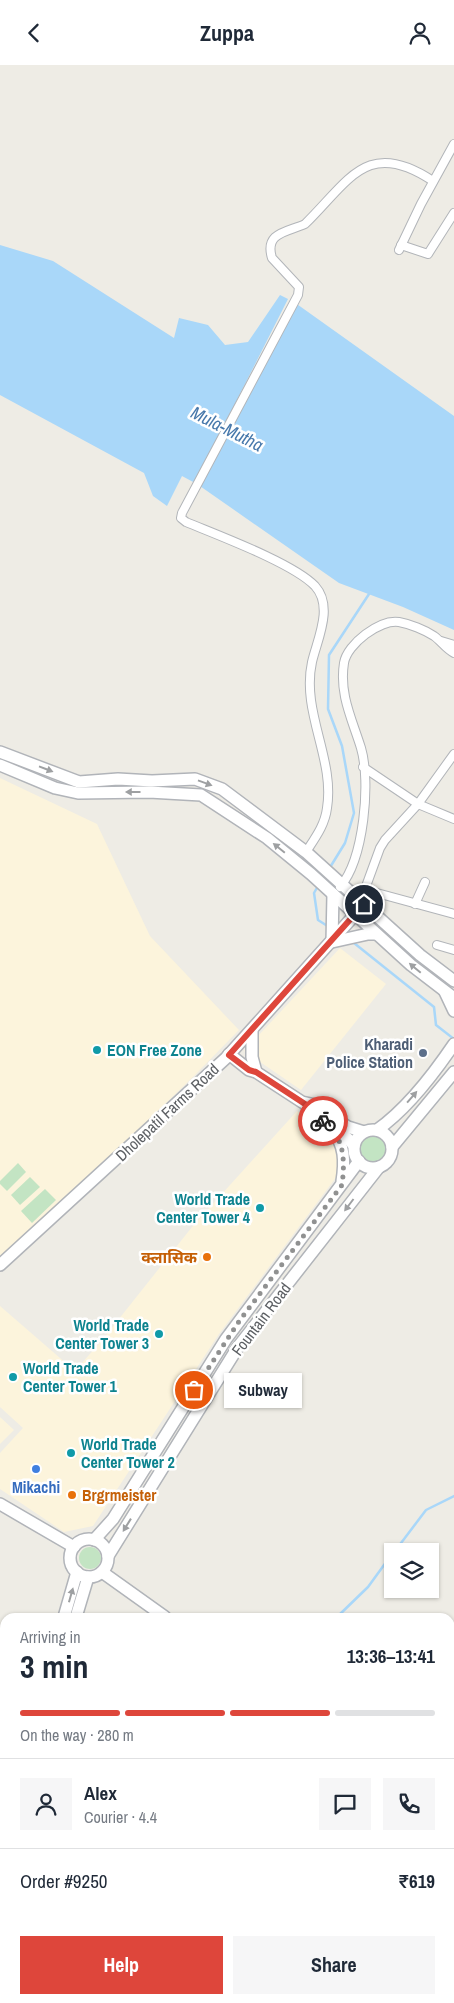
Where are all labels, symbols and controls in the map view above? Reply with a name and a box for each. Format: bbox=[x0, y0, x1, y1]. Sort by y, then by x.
text: Zuppa bbox=[200, 18, 254, 48]
icon: back bbox=[20, 19, 48, 47]
icon: person bbox=[406, 19, 434, 47]
water label: Mula-Mutha bbox=[187, 400, 268, 457]
one-way arrow bbox=[38, 766, 53, 773]
one-way arrow bbox=[198, 779, 213, 787]
one-way arrow bbox=[125, 789, 141, 797]
one-way arrow bbox=[273, 843, 286, 854]
pin bbox=[343, 883, 385, 925]
icon: home bbox=[350, 890, 378, 918]
one-way arrow bbox=[409, 963, 422, 974]
place label: Kharadi Police Station bbox=[326, 1033, 413, 1073]
place label: EON Free Zone bbox=[107, 1039, 202, 1061]
marker: EON Free Zone bbox=[91, 1044, 103, 1056]
marker: Kharadi Police Station bbox=[417, 1047, 429, 1059]
street label: Dholepatil Farms Road bbox=[110, 1058, 224, 1166]
one-way arrow bbox=[406, 1090, 417, 1103]
courier bbox=[298, 1096, 348, 1146]
icon: bike bbox=[309, 1107, 337, 1135]
place label: World Trade Center Tower 4 bbox=[156, 1188, 251, 1228]
one-way arrow bbox=[344, 1198, 355, 1211]
marker: World Trade Center Tower 4 bbox=[254, 1202, 266, 1214]
place label: क्लासिक bbox=[141, 1246, 198, 1268]
marker: क्लासिक bbox=[201, 1251, 213, 1263]
street label: Fountain Road bbox=[226, 1278, 296, 1360]
place label: World Trade Center Tower 3 bbox=[55, 1314, 149, 1354]
marker: World Trade Center Tower 3 bbox=[153, 1328, 165, 1340]
place label: World Trade Center Tower 1 bbox=[23, 1357, 118, 1397]
pin bbox=[173, 1369, 215, 1411]
marker: World Trade Center Tower 1 bbox=[7, 1371, 19, 1383]
callout: Subway bbox=[224, 1373, 302, 1407]
icon: bag bbox=[180, 1376, 208, 1404]
text: Subway bbox=[238, 1379, 288, 1401]
place label: World Trade Center Tower 2 bbox=[81, 1433, 175, 1473]
marker: World Trade Center Tower 2 bbox=[65, 1447, 77, 1459]
marker: Mikachi bbox=[30, 1463, 42, 1475]
place label: Mikachi bbox=[12, 1476, 60, 1498]
place label: Brgrmeister bbox=[82, 1484, 157, 1506]
marker: Brgrmeister bbox=[66, 1489, 78, 1501]
one-way arrow bbox=[122, 1519, 132, 1532]
map controls bbox=[384, 1543, 439, 1598]
button: layers bbox=[384, 1543, 439, 1598]
one-way arrow bbox=[67, 1587, 75, 1602]
text: Arriving in bbox=[20, 1626, 81, 1648]
text: 13:36–13:41 bbox=[347, 1643, 435, 1669]
text: 3 min bbox=[20, 1645, 89, 1688]
text: On the way · 280 m bbox=[20, 1724, 134, 1746]
button: person bbox=[20, 1778, 72, 1830]
button: chat bbox=[319, 1778, 371, 1830]
button: phone bbox=[383, 1778, 435, 1830]
text: Alex bbox=[84, 1780, 117, 1806]
text: Courier · 4.4 bbox=[84, 1806, 157, 1828]
text: Order #9250 bbox=[20, 1868, 107, 1894]
text: ₹619 bbox=[398, 1868, 435, 1894]
button: Help bbox=[20, 1936, 223, 1994]
button: Share bbox=[233, 1936, 435, 1994]

